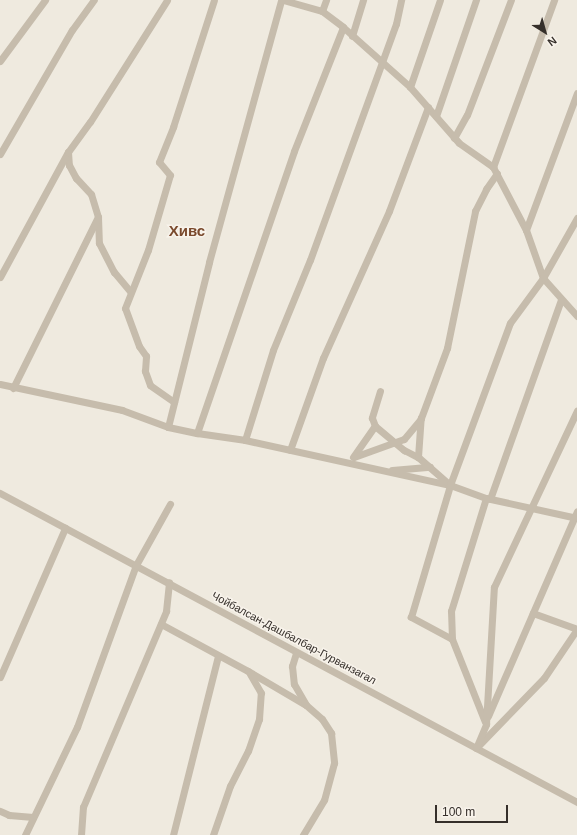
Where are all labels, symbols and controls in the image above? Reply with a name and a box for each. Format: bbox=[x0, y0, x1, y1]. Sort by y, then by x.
north arrow bbox=[525, 12, 565, 52]
text: N bbox=[545, 34, 559, 49]
district label: Хивс bbox=[169, 222, 205, 240]
street label: Чойбалсан-Дашбалбар-Гурванзагал bbox=[209, 589, 379, 687]
scale bar bbox=[437, 797, 510, 823]
text: 100 m bbox=[442, 805, 475, 819]

